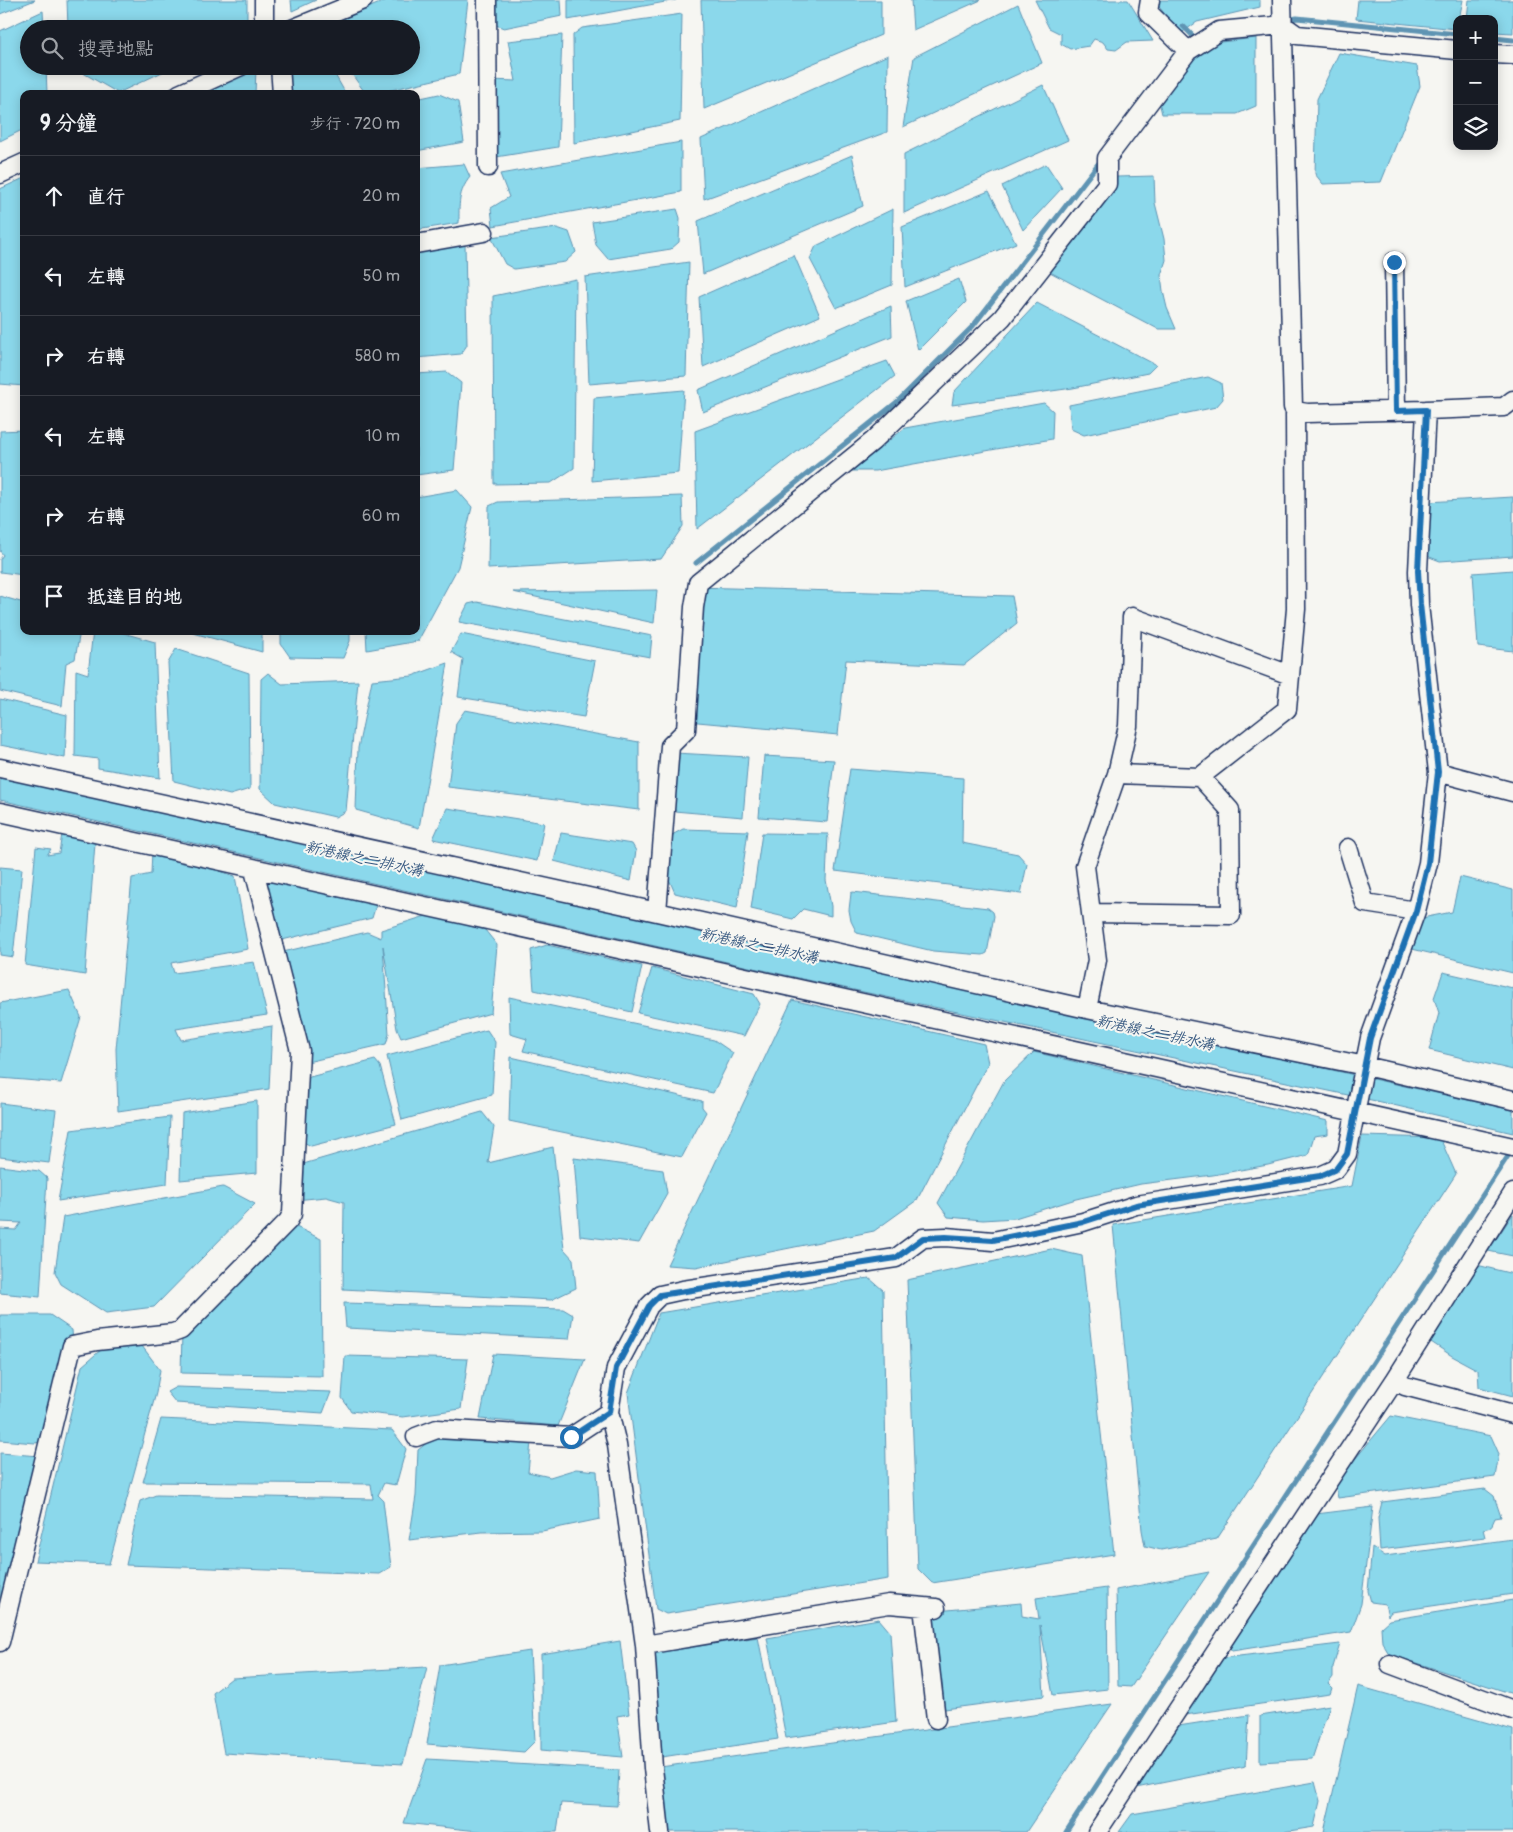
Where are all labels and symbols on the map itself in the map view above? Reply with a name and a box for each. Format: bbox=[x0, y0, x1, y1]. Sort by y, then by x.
route end bbox=[1383, 251, 1406, 274]
water label: 新港線之二排水溝 bbox=[303, 837, 427, 881]
water label: 新港線之二排水溝 bbox=[698, 924, 822, 968]
water label: 新港線之二排水溝 bbox=[1094, 1011, 1218, 1055]
route start bbox=[560, 1426, 583, 1449]

